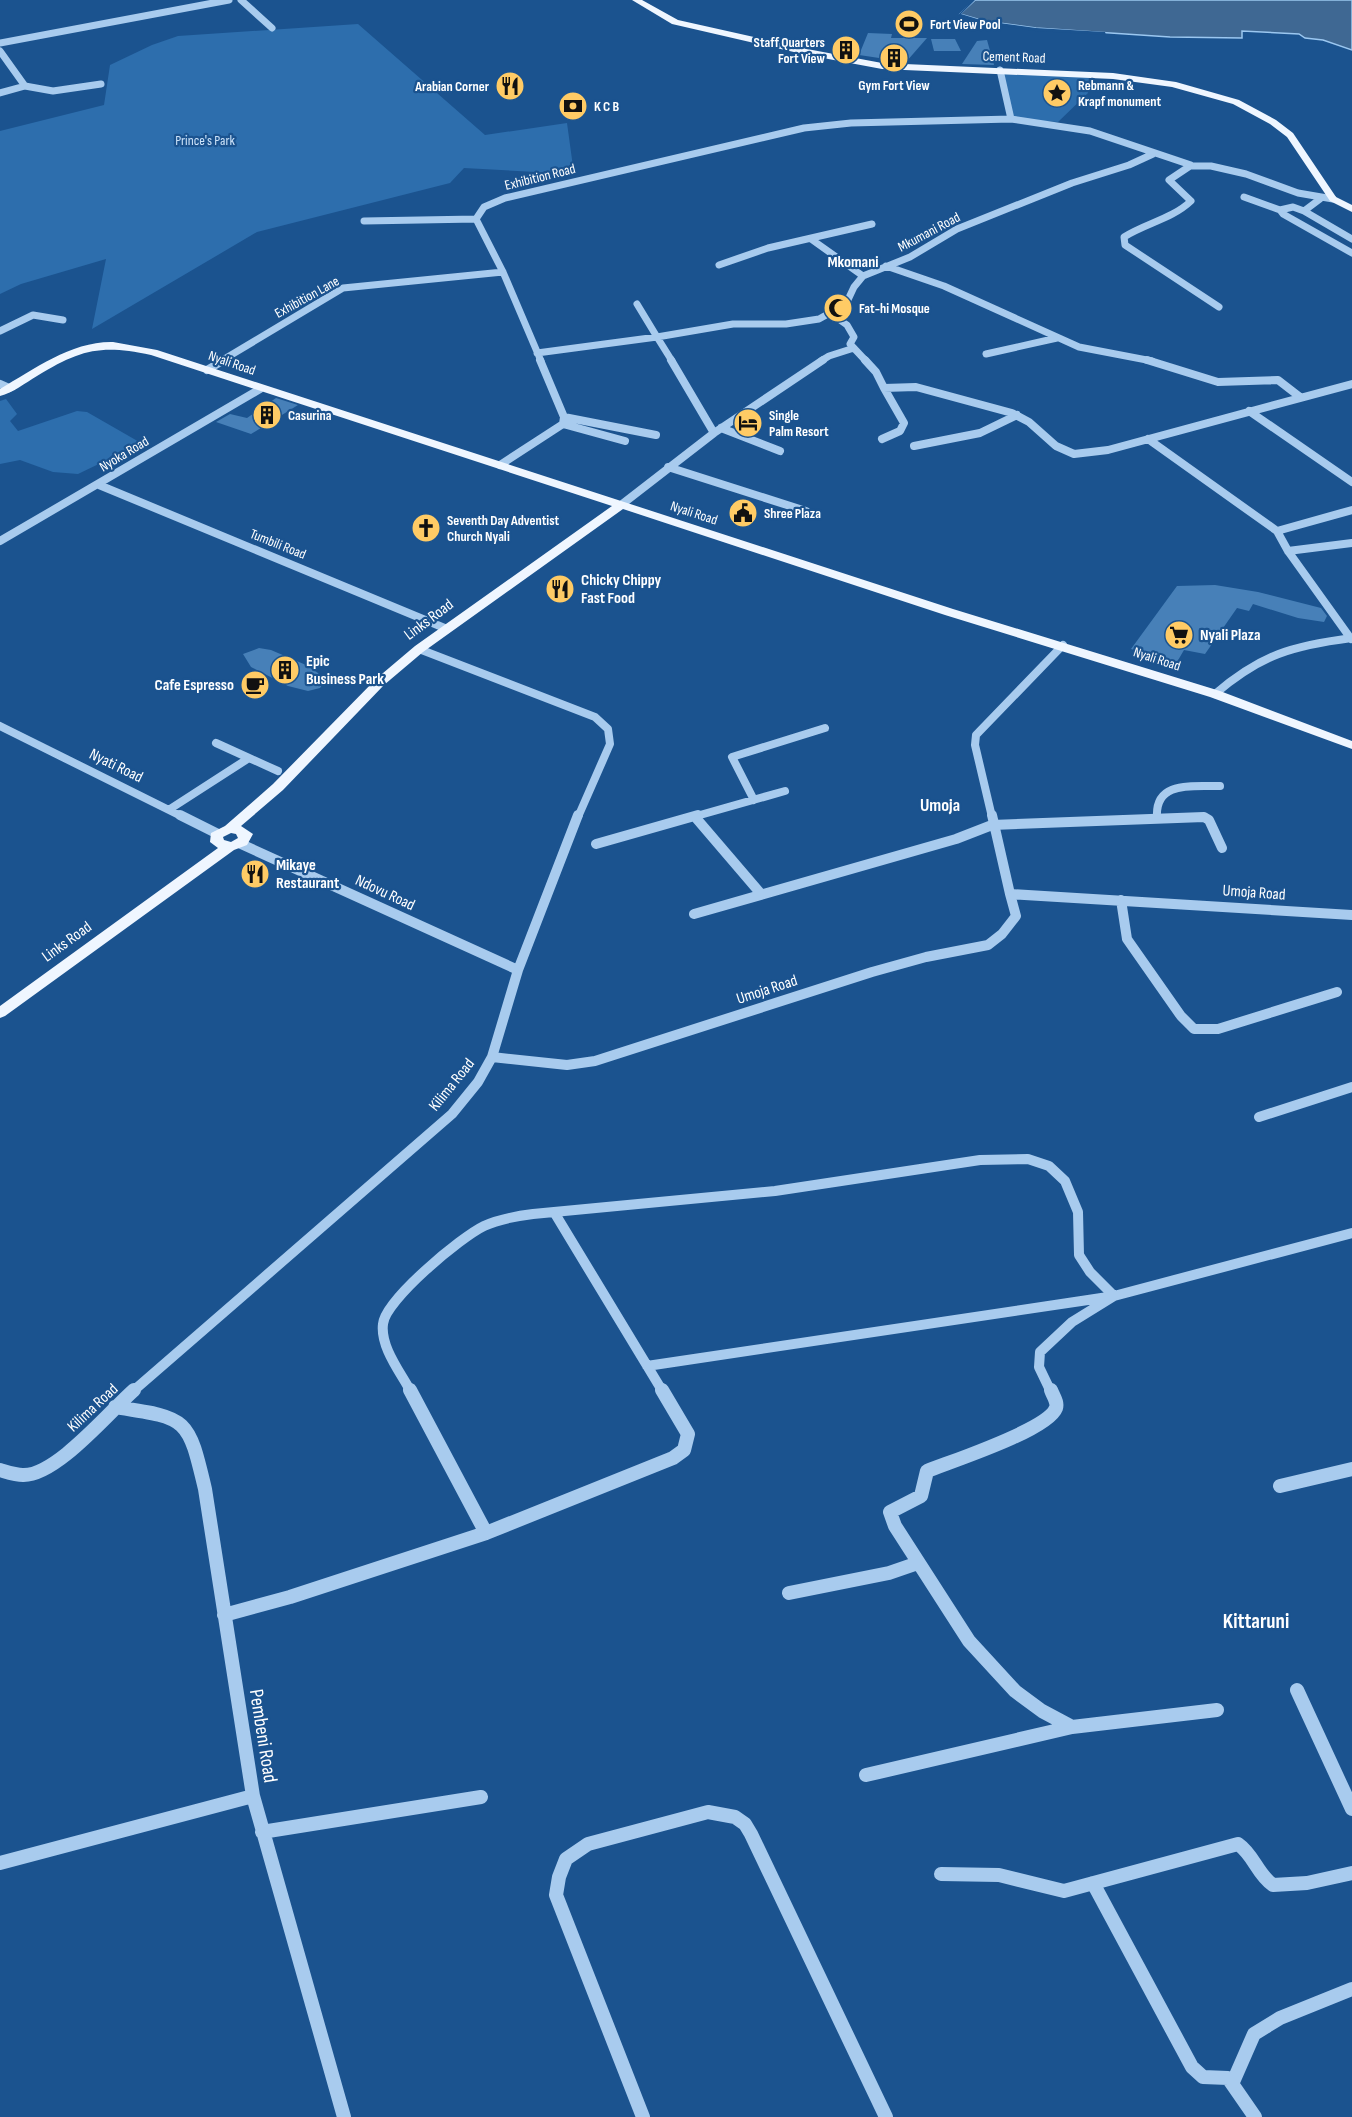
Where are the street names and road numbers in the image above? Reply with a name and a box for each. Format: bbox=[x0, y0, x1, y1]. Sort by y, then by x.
street label: Cement Road bbox=[982, 47, 1046, 67]
street label: Exhibition Road bbox=[503, 160, 577, 194]
street label: Mkumani Road bbox=[895, 208, 963, 255]
street label: Exhibition Lane bbox=[272, 272, 342, 322]
street label: Nyali Road bbox=[206, 347, 258, 379]
street label: Nyoka Road bbox=[96, 433, 152, 475]
street label: Nyali Road bbox=[668, 497, 720, 529]
street label: Tumbili Road bbox=[247, 525, 309, 563]
street label: Links Road bbox=[401, 595, 457, 645]
street label: Nyali Road bbox=[1131, 643, 1183, 675]
street label: Nyati Road bbox=[86, 745, 146, 787]
street label: Ndovu Road bbox=[352, 871, 418, 915]
street label: Umoja Road bbox=[1222, 881, 1286, 905]
street label: Links Road bbox=[39, 918, 95, 966]
street label: Umoja Road bbox=[734, 971, 800, 1009]
street label: Kilima Road bbox=[425, 1055, 479, 1115]
street label: Kilima Road bbox=[64, 1380, 122, 1436]
street label: Pembeni Road bbox=[244, 1687, 282, 1785]

